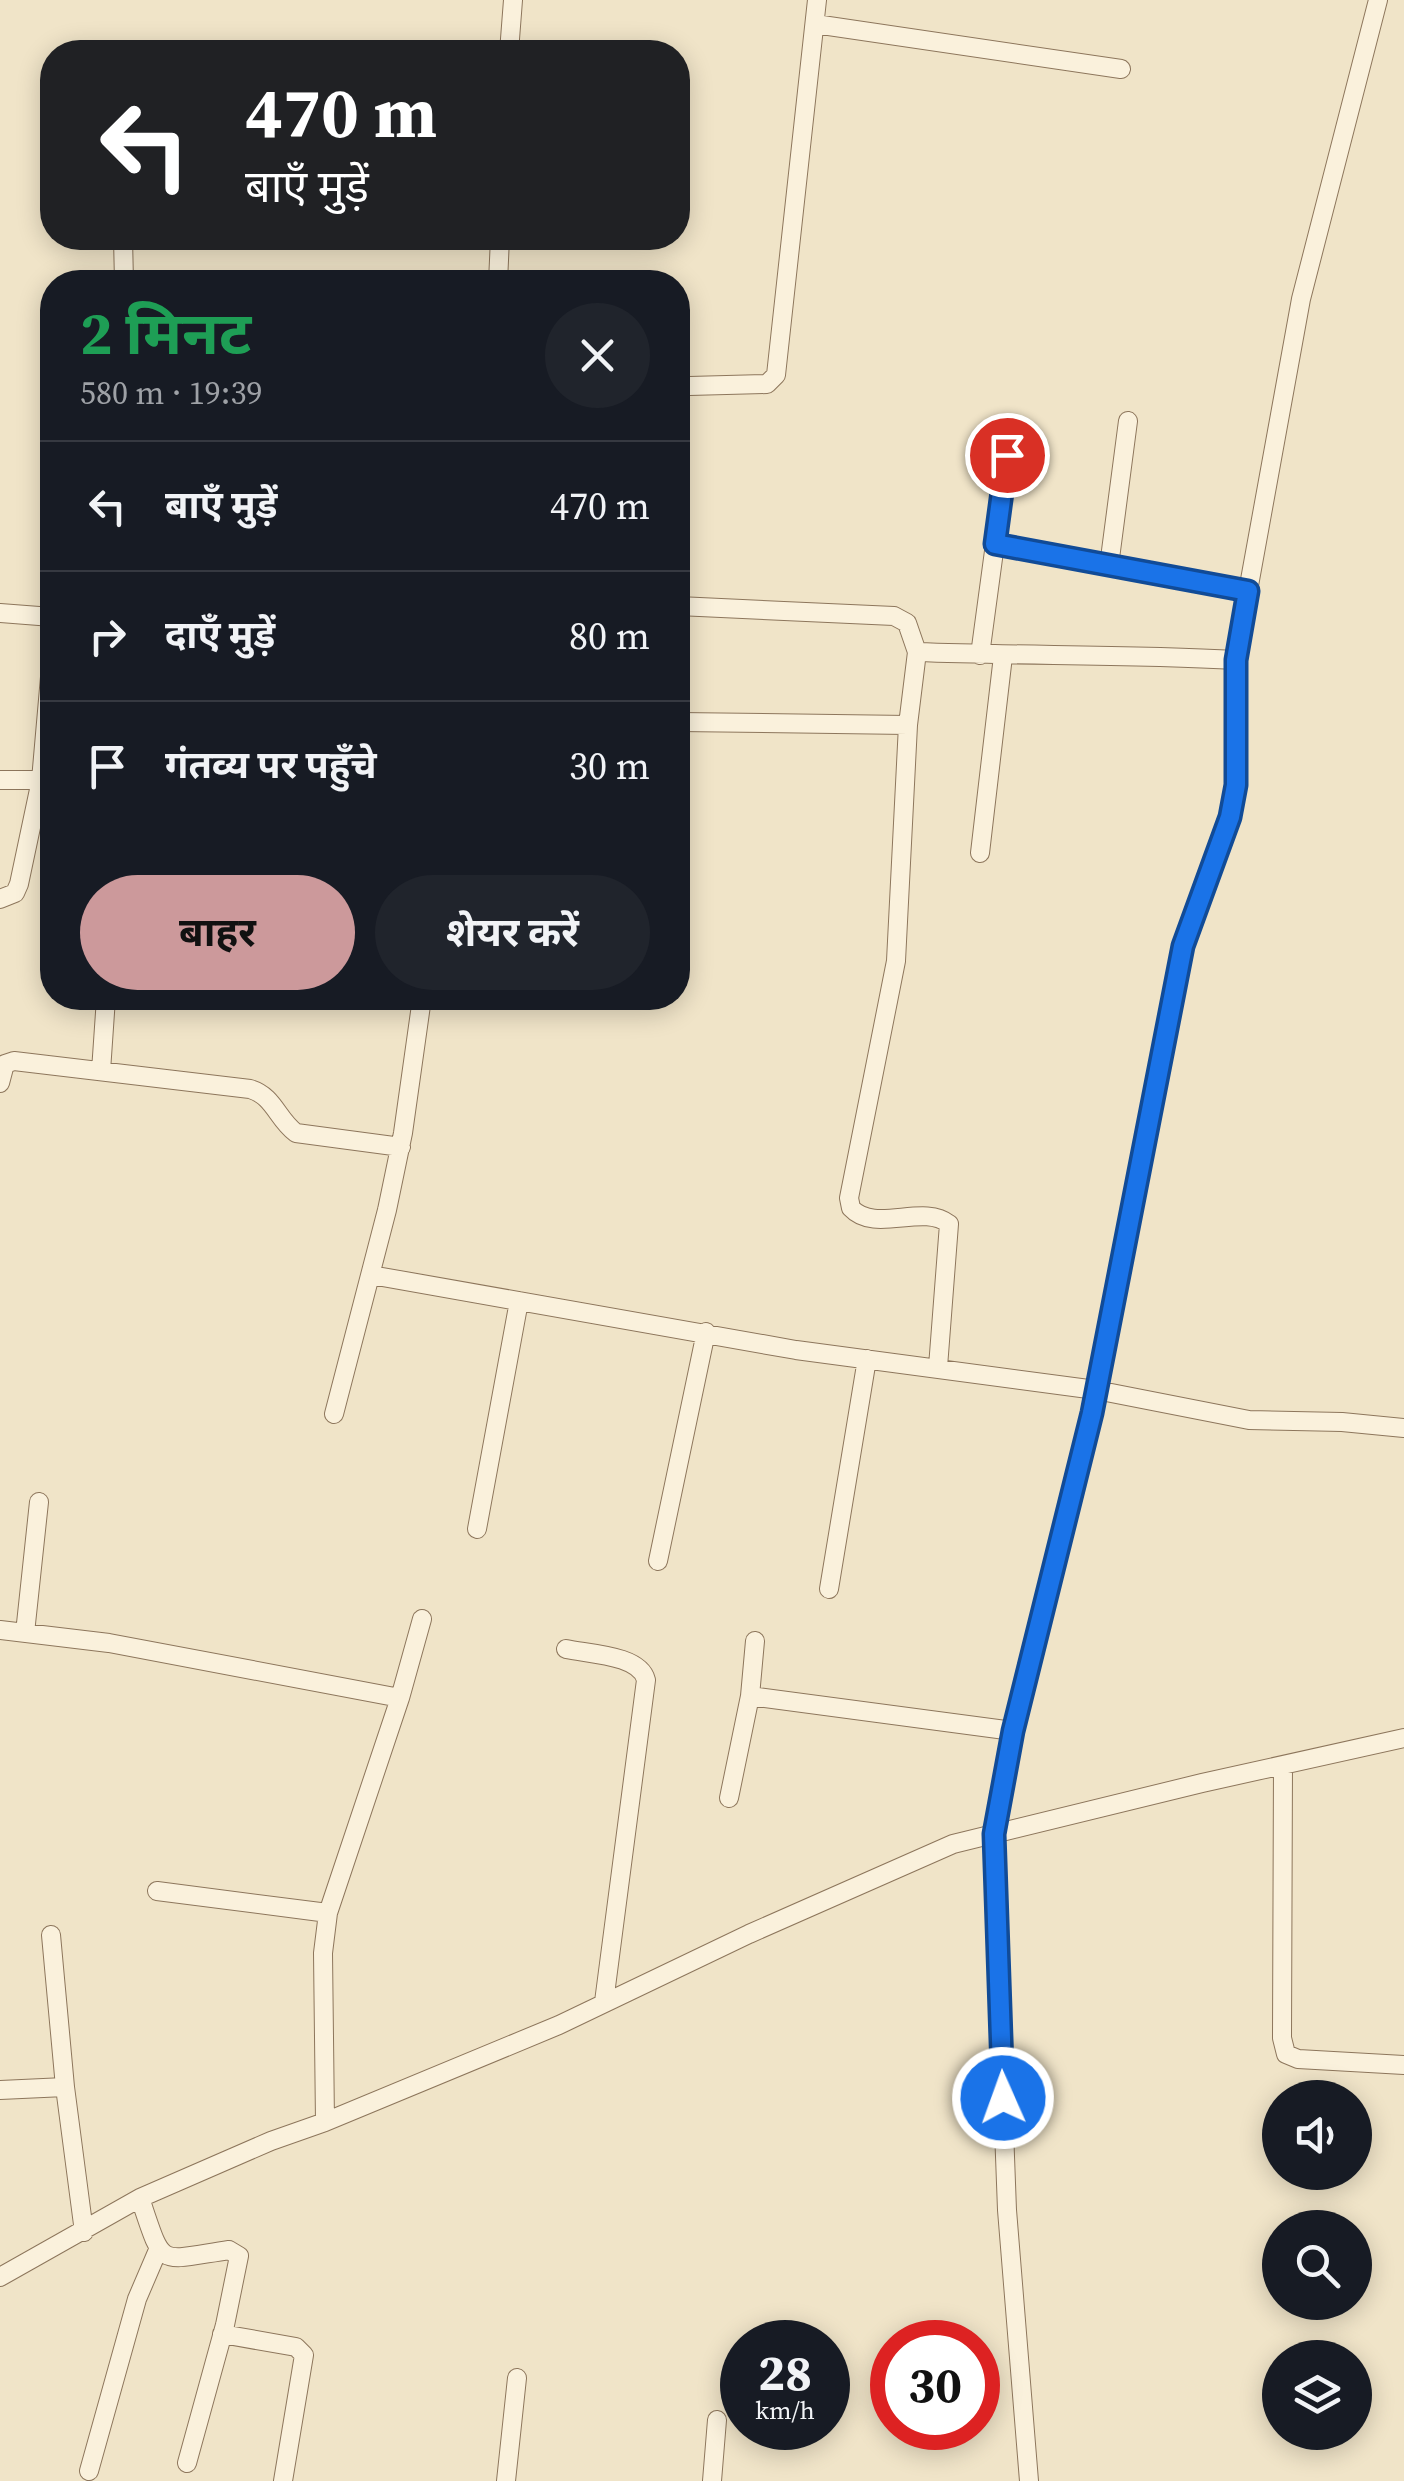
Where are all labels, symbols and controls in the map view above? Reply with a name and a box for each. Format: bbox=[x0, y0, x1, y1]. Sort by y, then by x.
text: 470 m bbox=[245, 64, 437, 160]
icon: left bbox=[80, 80, 210, 210]
text: बाएँ मुड़ें bbox=[245, 155, 369, 217]
text: 2 मिनट bbox=[80, 292, 251, 374]
button: close bbox=[545, 303, 650, 408]
text: 580 m · 19:39 bbox=[80, 371, 262, 415]
pin bbox=[965, 413, 1050, 498]
icon: arrive bbox=[980, 428, 1035, 483]
icon: left bbox=[80, 479, 135, 534]
text: बाएँ मुड़ें bbox=[165, 479, 277, 531]
text: 470 m bbox=[550, 480, 650, 532]
icon: right bbox=[80, 609, 135, 664]
text: दाएँ मुड़ें bbox=[165, 609, 275, 661]
text: 80 m bbox=[569, 610, 650, 662]
icon: arrive bbox=[80, 739, 135, 794]
text: गंतव्य पर पहुँचे bbox=[165, 739, 377, 791]
text: 30 m bbox=[569, 740, 650, 792]
button: बाहर bbox=[80, 875, 355, 990]
button: शेयर करें bbox=[375, 875, 650, 990]
position arrow bbox=[951, 2046, 1055, 2150]
map controls bbox=[1262, 2080, 1372, 2450]
button: sound bbox=[1262, 2080, 1372, 2190]
button: search bbox=[1262, 2210, 1372, 2320]
speed limit sign: 30 bbox=[870, 2320, 1000, 2450]
text: 28 bbox=[758, 2338, 812, 2407]
button: layers bbox=[1262, 2340, 1372, 2450]
text: km/h bbox=[755, 2393, 815, 2427]

